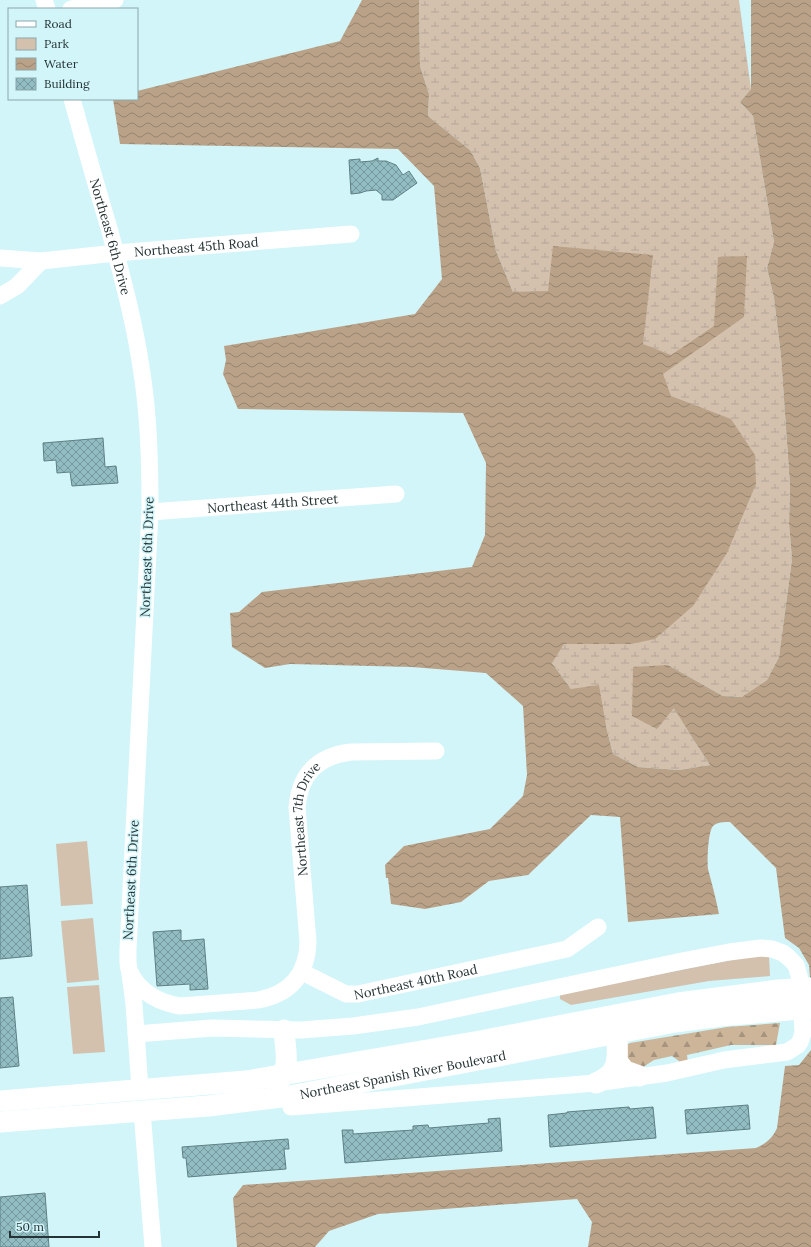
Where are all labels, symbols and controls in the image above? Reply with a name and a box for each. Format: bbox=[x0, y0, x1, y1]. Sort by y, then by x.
legend bbox=[8, 8, 138, 100]
text: Road bbox=[44, 16, 72, 31]
text: Park bbox=[44, 36, 70, 51]
text: Water bbox=[44, 56, 79, 71]
text: Building bbox=[44, 76, 90, 91]
street label: Northeast 6th Drive bbox=[86, 176, 135, 297]
street label: Northeast 45th Road bbox=[133, 233, 259, 260]
street label: Northeast 44th Street bbox=[207, 490, 339, 516]
street label: Northeast 6th Drive bbox=[136, 497, 158, 617]
street label: Northeast 7th Drive bbox=[288, 757, 324, 877]
street label: Northeast 6th Drive bbox=[119, 819, 143, 941]
street label: Northeast 40th Road bbox=[352, 960, 479, 1003]
street label: Northeast Spanish River Boulevard bbox=[298, 1046, 508, 1102]
scale bar bbox=[10, 1213, 99, 1239]
text: 50 m bbox=[16, 1219, 44, 1234]

